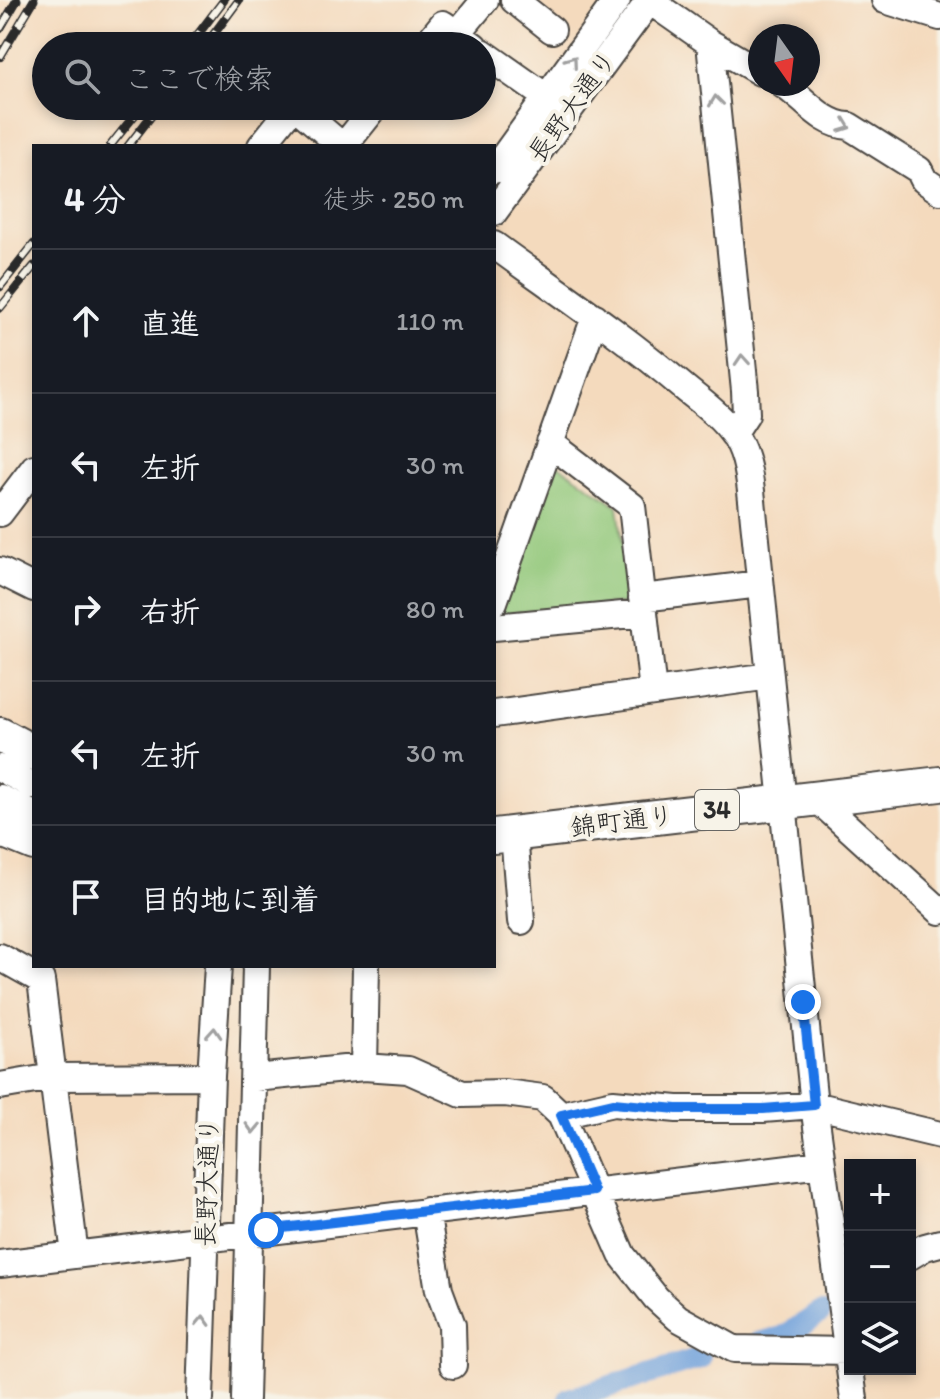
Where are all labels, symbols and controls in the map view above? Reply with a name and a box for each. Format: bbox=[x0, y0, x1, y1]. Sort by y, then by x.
north arrow bbox=[748, 24, 820, 96]
search box bbox=[32, 32, 496, 120]
street label: 長野大通り bbox=[521, 44, 623, 168]
icon: search bbox=[60, 54, 104, 98]
one-way arrow bbox=[563, 55, 577, 69]
text: ここで検索 bbox=[124, 60, 274, 97]
one-way arrow bbox=[708, 94, 725, 107]
one-way arrow bbox=[837, 117, 851, 133]
text: 4 分 bbox=[64, 179, 126, 220]
text: 徒歩 · 250 m bbox=[323, 183, 464, 215]
icon: ahead bbox=[64, 299, 108, 343]
text: 直進 bbox=[140, 305, 200, 342]
text: 110 m bbox=[396, 305, 464, 337]
one-way arrow bbox=[734, 353, 751, 366]
icon: left bbox=[64, 443, 108, 487]
text: 左折 bbox=[140, 449, 200, 486]
text: 30 m bbox=[406, 449, 464, 481]
icon: right bbox=[64, 587, 108, 631]
text: 右折 bbox=[140, 593, 200, 630]
text: 80 m bbox=[406, 593, 464, 625]
icon: left bbox=[64, 731, 108, 775]
text: 左折 bbox=[140, 737, 200, 774]
text: 30 m bbox=[406, 737, 464, 769]
road number: 34 bbox=[695, 790, 739, 830]
street label: 錦町通り bbox=[568, 799, 676, 843]
icon: arrive bbox=[64, 875, 108, 919]
text: 目的地に到着 bbox=[140, 881, 320, 918]
route end bbox=[785, 984, 821, 1020]
one-way arrow bbox=[205, 1026, 222, 1039]
street label: 長野大通り bbox=[189, 1116, 225, 1248]
one-way arrow bbox=[244, 1122, 262, 1135]
map controls bbox=[844, 1159, 916, 1375]
button: + bbox=[844, 1159, 916, 1231]
route start bbox=[248, 1212, 284, 1248]
button: − bbox=[844, 1231, 916, 1303]
button: layers bbox=[844, 1303, 916, 1375]
one-way arrow bbox=[194, 1314, 211, 1327]

